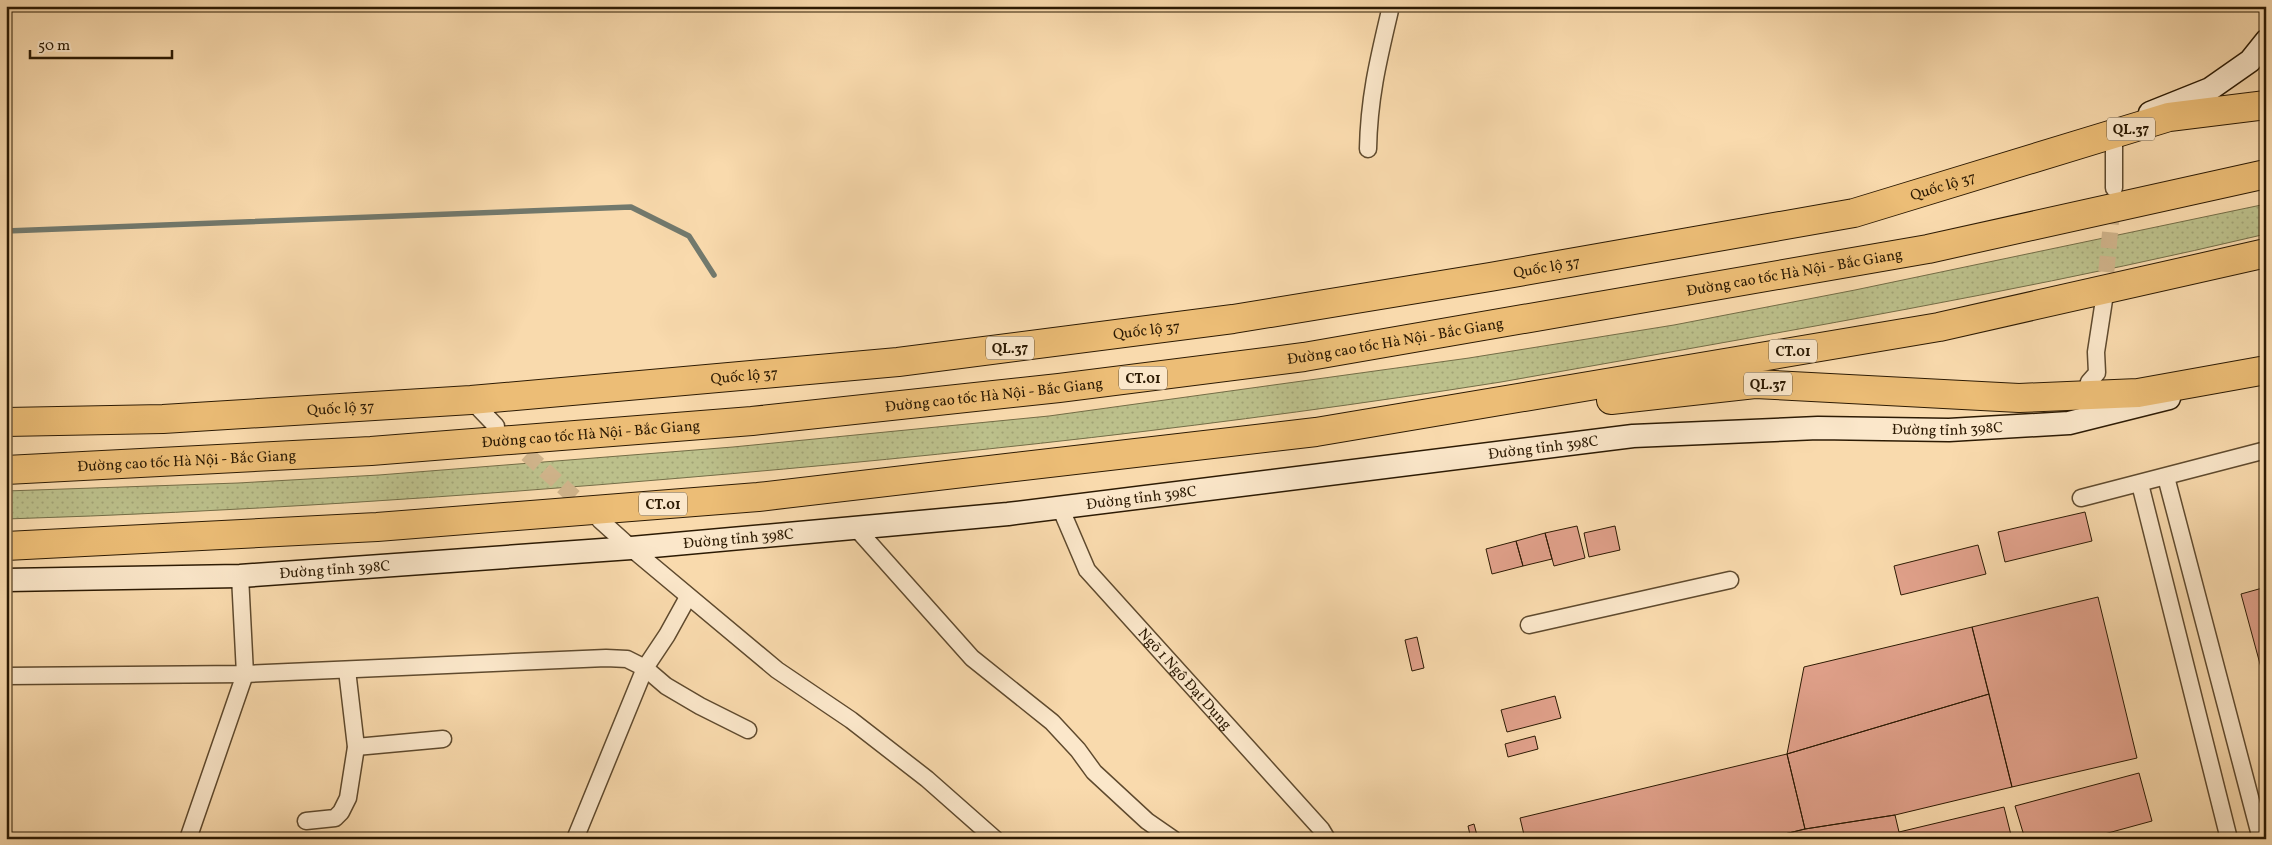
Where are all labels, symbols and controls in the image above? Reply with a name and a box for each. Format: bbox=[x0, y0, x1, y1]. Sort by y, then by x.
scale bar bbox=[30, 28, 172, 60]
text: 50 m bbox=[38, 36, 70, 57]
road number: QL.37 bbox=[2107, 118, 2155, 140]
street label: Quốc lộ 37 bbox=[1908, 167, 1979, 207]
street label: Đường cao tốc Hà Nội - Bắc Giang bbox=[1685, 245, 1905, 303]
street label: Quốc lộ 37 bbox=[1512, 252, 1582, 285]
street label: Đường cao tốc Hà Nội - Bắc Giang bbox=[1286, 314, 1506, 371]
street label: Quốc lộ 37 bbox=[1112, 317, 1182, 346]
road number: QL.37 bbox=[986, 336, 1034, 359]
road number: CT.01 bbox=[1769, 340, 1817, 362]
street label: Quốc lộ 37 bbox=[710, 364, 779, 391]
road number: CT.01 bbox=[1119, 366, 1167, 389]
road number: QL.37 bbox=[1744, 372, 1792, 396]
street label: Đường cao tốc Hà Nội - Bắc Giang bbox=[884, 373, 1105, 419]
street label: Quốc lộ 37 bbox=[306, 397, 375, 422]
street label: Đường cao tốc Hà Nội - Bắc Giang bbox=[481, 416, 701, 454]
street label: Đường tỉnh 398C bbox=[1892, 418, 2004, 442]
street label: Đường tỉnh 398C bbox=[1487, 431, 1600, 466]
street label: Đường cao tốc Hà Nội - Bắc Giang bbox=[77, 446, 297, 478]
street label: Đường tỉnh 398C bbox=[1085, 482, 1198, 516]
road number: CT.01 bbox=[639, 492, 687, 516]
street label: Đường tỉnh 398C bbox=[682, 524, 795, 555]
street label: Đường tỉnh 398C bbox=[279, 556, 391, 585]
street label: Ngõ 1 Ngô Đạt Dụng bbox=[1132, 624, 1236, 736]

